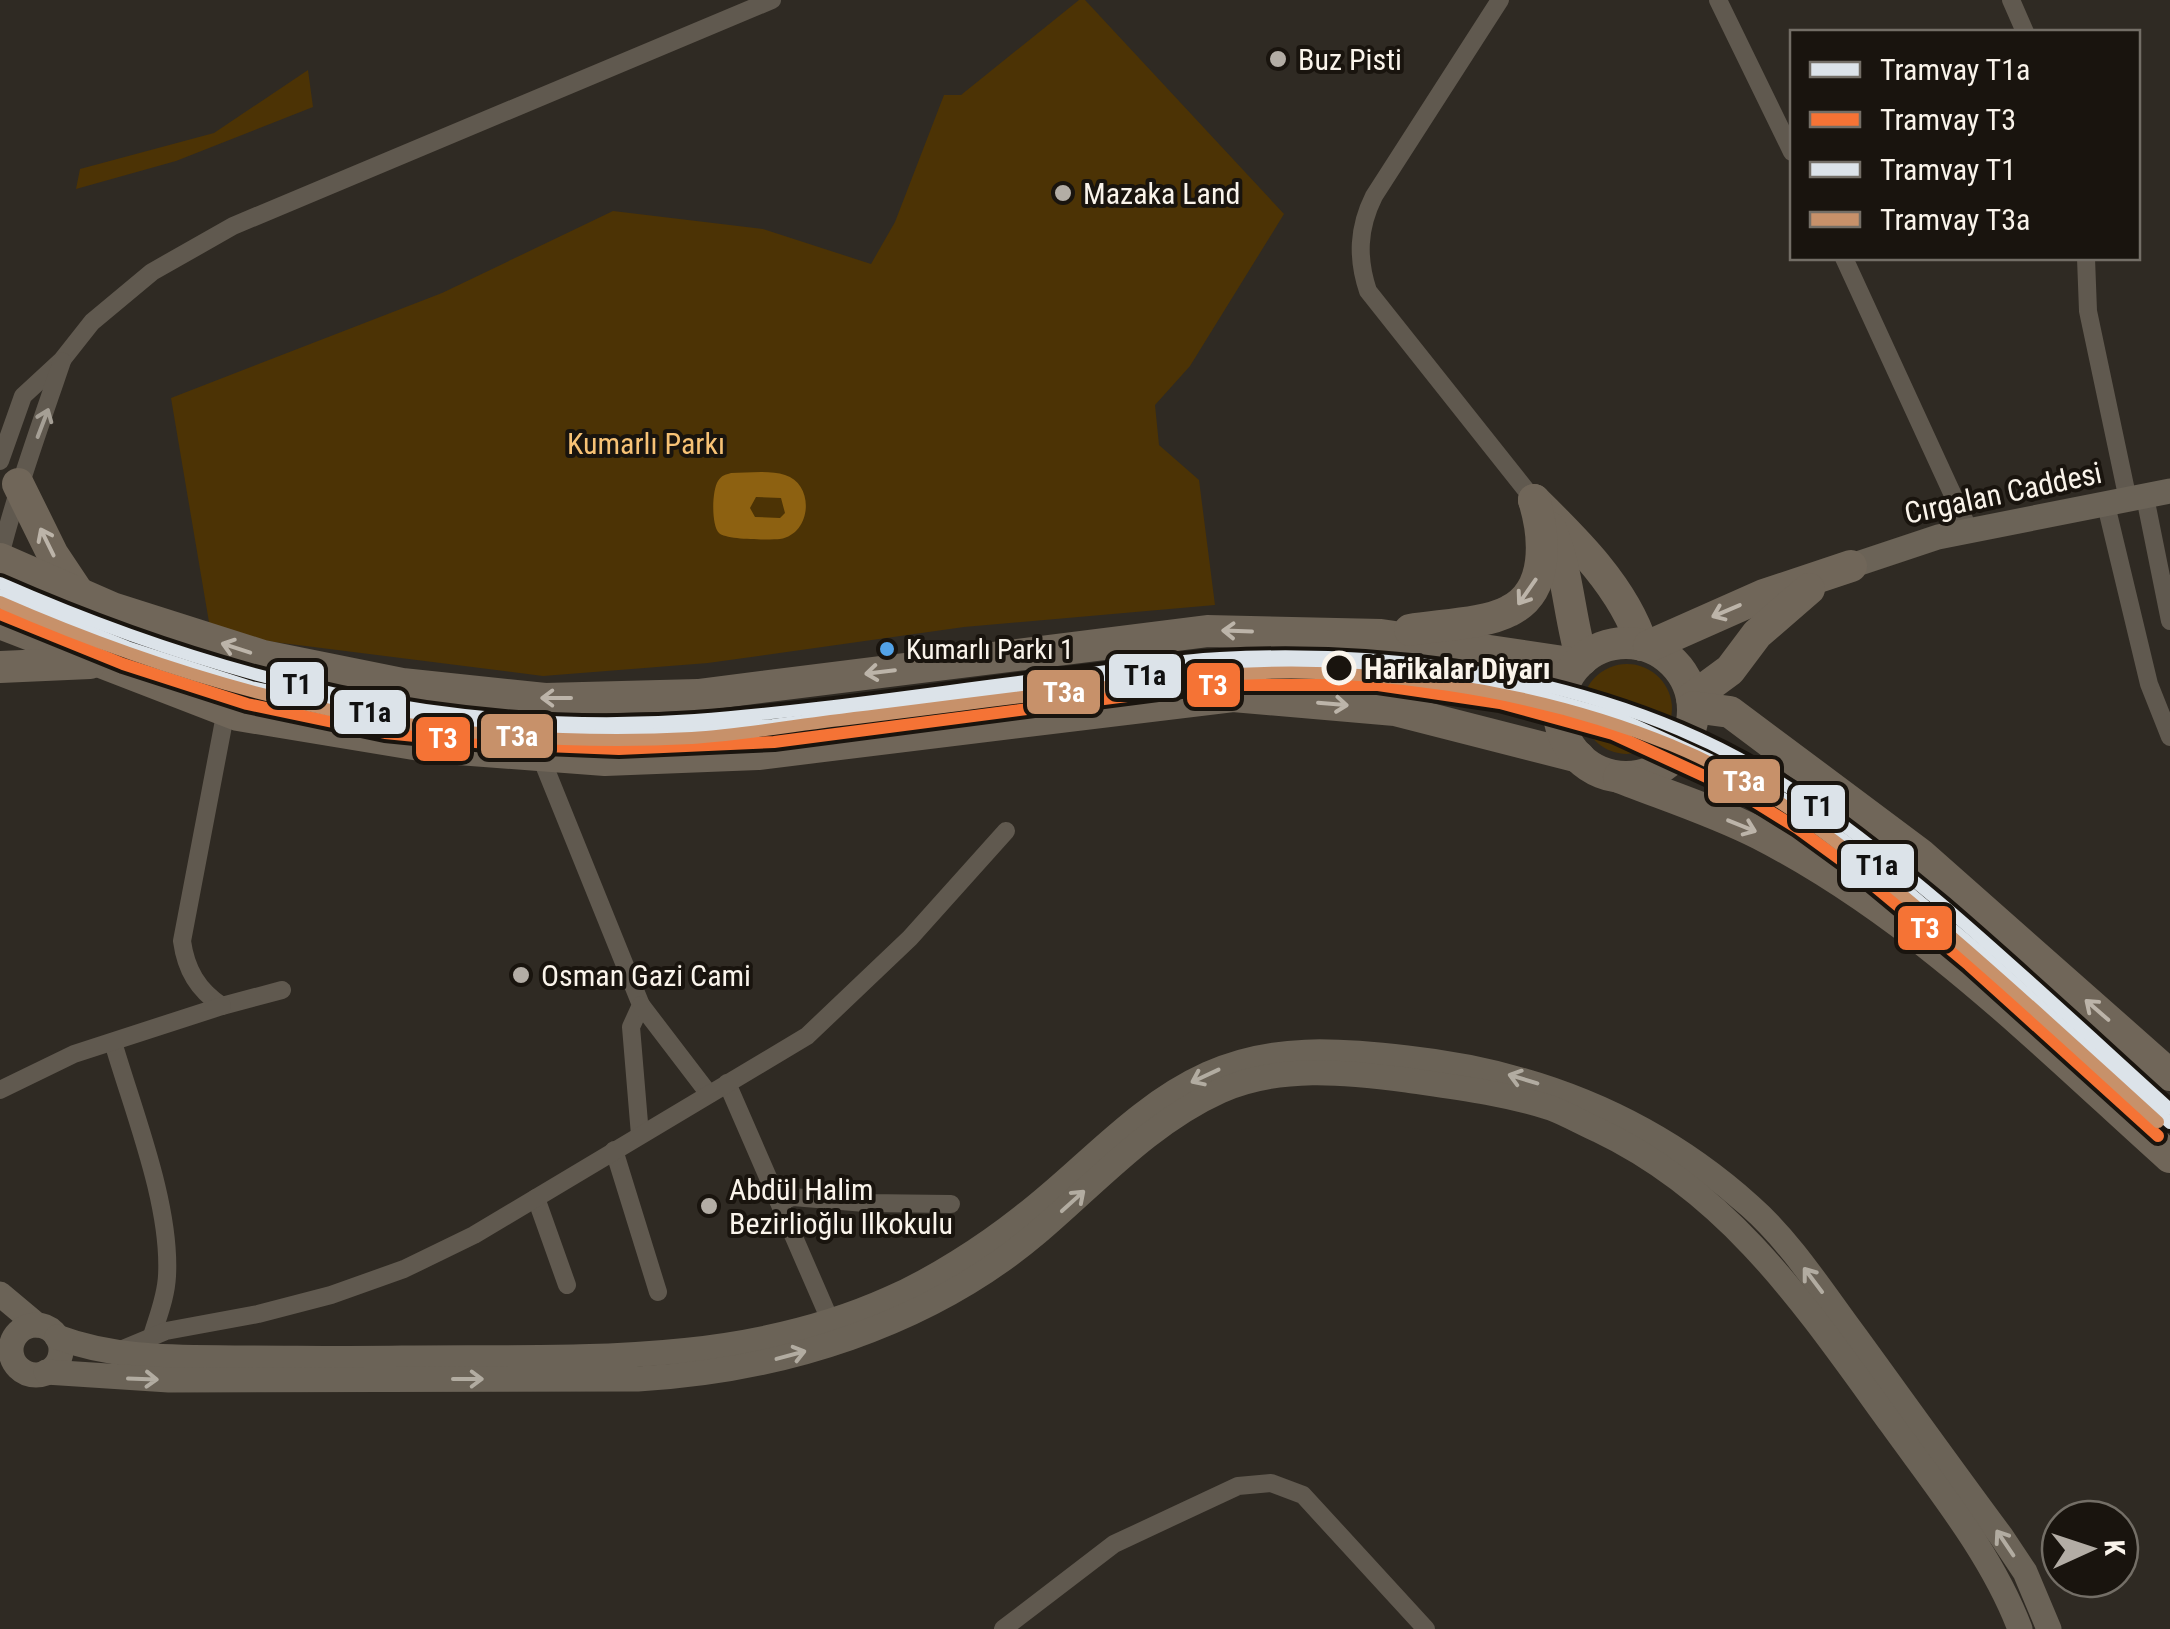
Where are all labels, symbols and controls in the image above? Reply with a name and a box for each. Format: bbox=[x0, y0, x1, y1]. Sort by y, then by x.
legend bbox=[1790, 30, 2140, 260]
place label: Buz Pisti bbox=[1298, 42, 1402, 77]
marker: Buz Pisti bbox=[1267, 48, 1289, 70]
text: Tramvay T1a bbox=[1880, 52, 2030, 87]
text: Tramvay T3 bbox=[1880, 102, 2016, 137]
text: Tramvay T1 bbox=[1880, 152, 2016, 187]
place label: Mazaka Land bbox=[1083, 176, 1240, 211]
marker: Mazaka Land bbox=[1052, 182, 1074, 204]
text: Tramvay T3a bbox=[1880, 202, 2030, 237]
one-way arrow bbox=[35, 408, 53, 438]
park label: Kumarlı Parkı bbox=[567, 426, 725, 461]
street label: Cırgalan Caddesi bbox=[1901, 455, 2105, 531]
one-way arrow bbox=[37, 527, 56, 557]
one-way arrow bbox=[1517, 578, 1538, 605]
one-way arrow bbox=[1711, 603, 1742, 621]
one-way arrow bbox=[1221, 622, 1253, 641]
place label: Kumarlı Parkı 1 bbox=[906, 633, 1074, 666]
one-way arrow bbox=[220, 638, 252, 656]
marker: Kumarlı Parkı 1 bbox=[877, 639, 897, 659]
place label: Harikalar Diyarı bbox=[1364, 651, 1551, 686]
line badge: T1a bbox=[1107, 652, 1183, 700]
marker: Harikalar Diyarı bbox=[1323, 652, 1355, 684]
text: T1a bbox=[1124, 659, 1166, 692]
line badge: T1 bbox=[268, 660, 326, 708]
line badge: T3 bbox=[1185, 661, 1242, 709]
one-way arrow bbox=[864, 663, 896, 682]
text: T1 bbox=[282, 668, 312, 701]
line badge: T3a bbox=[1025, 668, 1102, 716]
text: T3 bbox=[1198, 669, 1228, 702]
text: T3a bbox=[1043, 676, 1085, 709]
line badge: T1a bbox=[332, 688, 408, 736]
one-way arrow bbox=[541, 688, 574, 708]
one-way arrow bbox=[1317, 695, 1349, 714]
text: T1a bbox=[349, 696, 391, 729]
line badge: T3a bbox=[479, 712, 555, 760]
line badge: T3 bbox=[414, 715, 472, 763]
text: T3a bbox=[496, 720, 538, 753]
text: T3 bbox=[428, 722, 458, 755]
line badge: T3a bbox=[1706, 757, 1782, 805]
text: T3a bbox=[1723, 765, 1765, 798]
line badge: T1 bbox=[1789, 783, 1847, 831]
text: T1 bbox=[1803, 790, 1833, 823]
one-way arrow bbox=[1726, 819, 1757, 837]
line badge: T1a bbox=[1839, 842, 1916, 890]
text: T1a bbox=[1856, 849, 1898, 882]
line badge: T3 bbox=[1896, 904, 1954, 952]
text: T3 bbox=[1910, 912, 1940, 945]
place label: Osman Gazi Cami bbox=[541, 958, 751, 993]
marker: Osman Gazi Cami bbox=[510, 964, 532, 986]
one-way arrow bbox=[2085, 999, 2110, 1022]
one-way arrow bbox=[1190, 1068, 1221, 1086]
one-way arrow bbox=[1508, 1069, 1540, 1087]
place label: Abdül Halim Bezirlioğlu Ilkokulu bbox=[729, 1172, 953, 1241]
one-way arrow bbox=[1060, 1190, 1085, 1213]
marker: Abdül Halim Bezirlioğlu Ilkokulu bbox=[698, 1195, 720, 1217]
one-way arrow bbox=[1803, 1267, 1824, 1294]
one-way arrow bbox=[775, 1345, 806, 1364]
one-way arrow bbox=[127, 1370, 159, 1389]
one-way arrow bbox=[452, 1370, 484, 1388]
north arrow bbox=[2040, 1499, 2140, 1599]
one-way arrow bbox=[1995, 1529, 2016, 1557]
text: K bbox=[2098, 1539, 2131, 1557]

